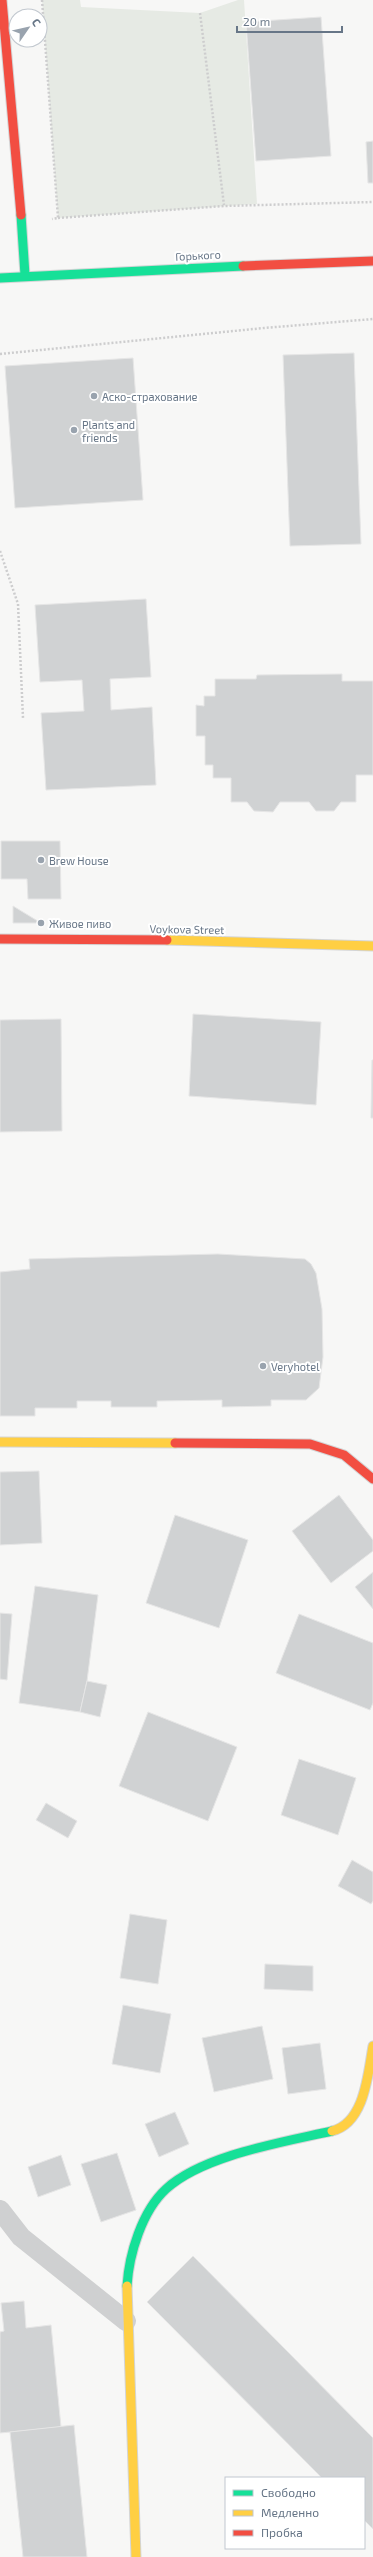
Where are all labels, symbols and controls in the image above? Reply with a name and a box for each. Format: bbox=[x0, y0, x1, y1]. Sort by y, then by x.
north arrow bbox=[8, 8, 48, 48]
scale bar bbox=[237, 8, 342, 34]
text: 20 m bbox=[243, 14, 270, 28]
text: С bbox=[30, 16, 44, 29]
street label: Горького bbox=[175, 247, 221, 263]
place label: Аско-страхование bbox=[102, 390, 198, 403]
marker: Аско-страхование bbox=[89, 391, 99, 401]
place label: Plants and friends bbox=[82, 418, 135, 444]
marker: Plants and friends bbox=[69, 425, 79, 435]
place label: Brew House bbox=[49, 854, 109, 867]
marker: Brew House bbox=[36, 855, 46, 865]
place label: Живое пиво bbox=[49, 917, 111, 930]
marker: Живое пиво bbox=[36, 918, 46, 928]
street label: Voykova Street bbox=[150, 922, 224, 936]
place label: Veryhotel bbox=[271, 1360, 320, 1373]
marker: Veryhotel bbox=[258, 1361, 268, 1371]
legend bbox=[225, 2477, 365, 2549]
text: Свободно bbox=[261, 2485, 316, 2499]
text: Медленно bbox=[261, 2505, 319, 2519]
text: Пробка bbox=[261, 2525, 303, 2539]

